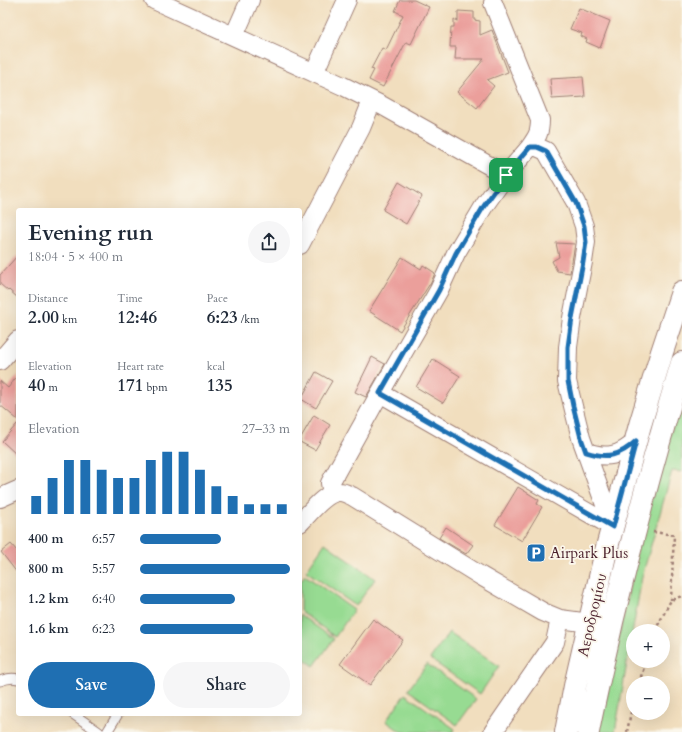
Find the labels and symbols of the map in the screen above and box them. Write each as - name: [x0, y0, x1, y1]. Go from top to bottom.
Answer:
- pin: [489, 158, 523, 192]
- parking icon: Airpark Plus: [525, 542, 547, 564]
- place label: Airpark Plus: [550, 543, 628, 563]
- street label: Αεροδρομίου: [573, 571, 611, 659]

